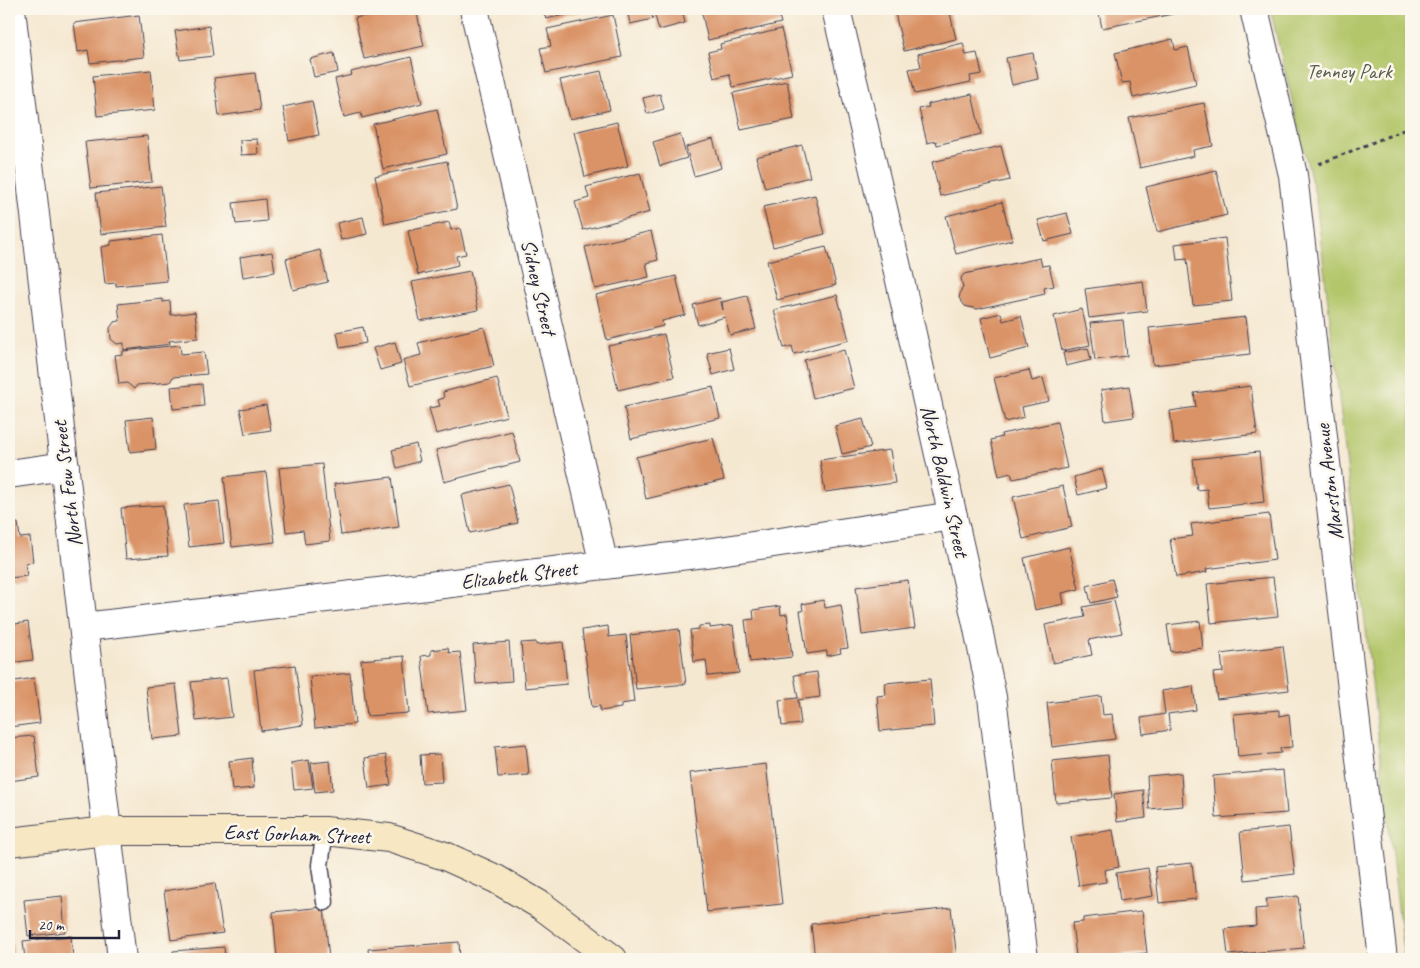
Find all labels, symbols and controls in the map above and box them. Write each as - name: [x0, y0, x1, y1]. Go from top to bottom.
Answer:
- park label: Tenney Park: [1306, 58, 1393, 84]
- street label: Sidney Street: [515, 237, 563, 340]
- street label: North Baldwin Street: [915, 403, 976, 561]
- street label: North Few Street: [46, 418, 88, 548]
- street label: Marston Avenue: [1309, 422, 1349, 541]
- street label: Elizabeth Street: [460, 555, 580, 595]
- street label: East Gorham Street: [223, 818, 373, 850]
- scale bar: [30, 908, 119, 940]
- text: 20 m: [38, 916, 65, 935]

